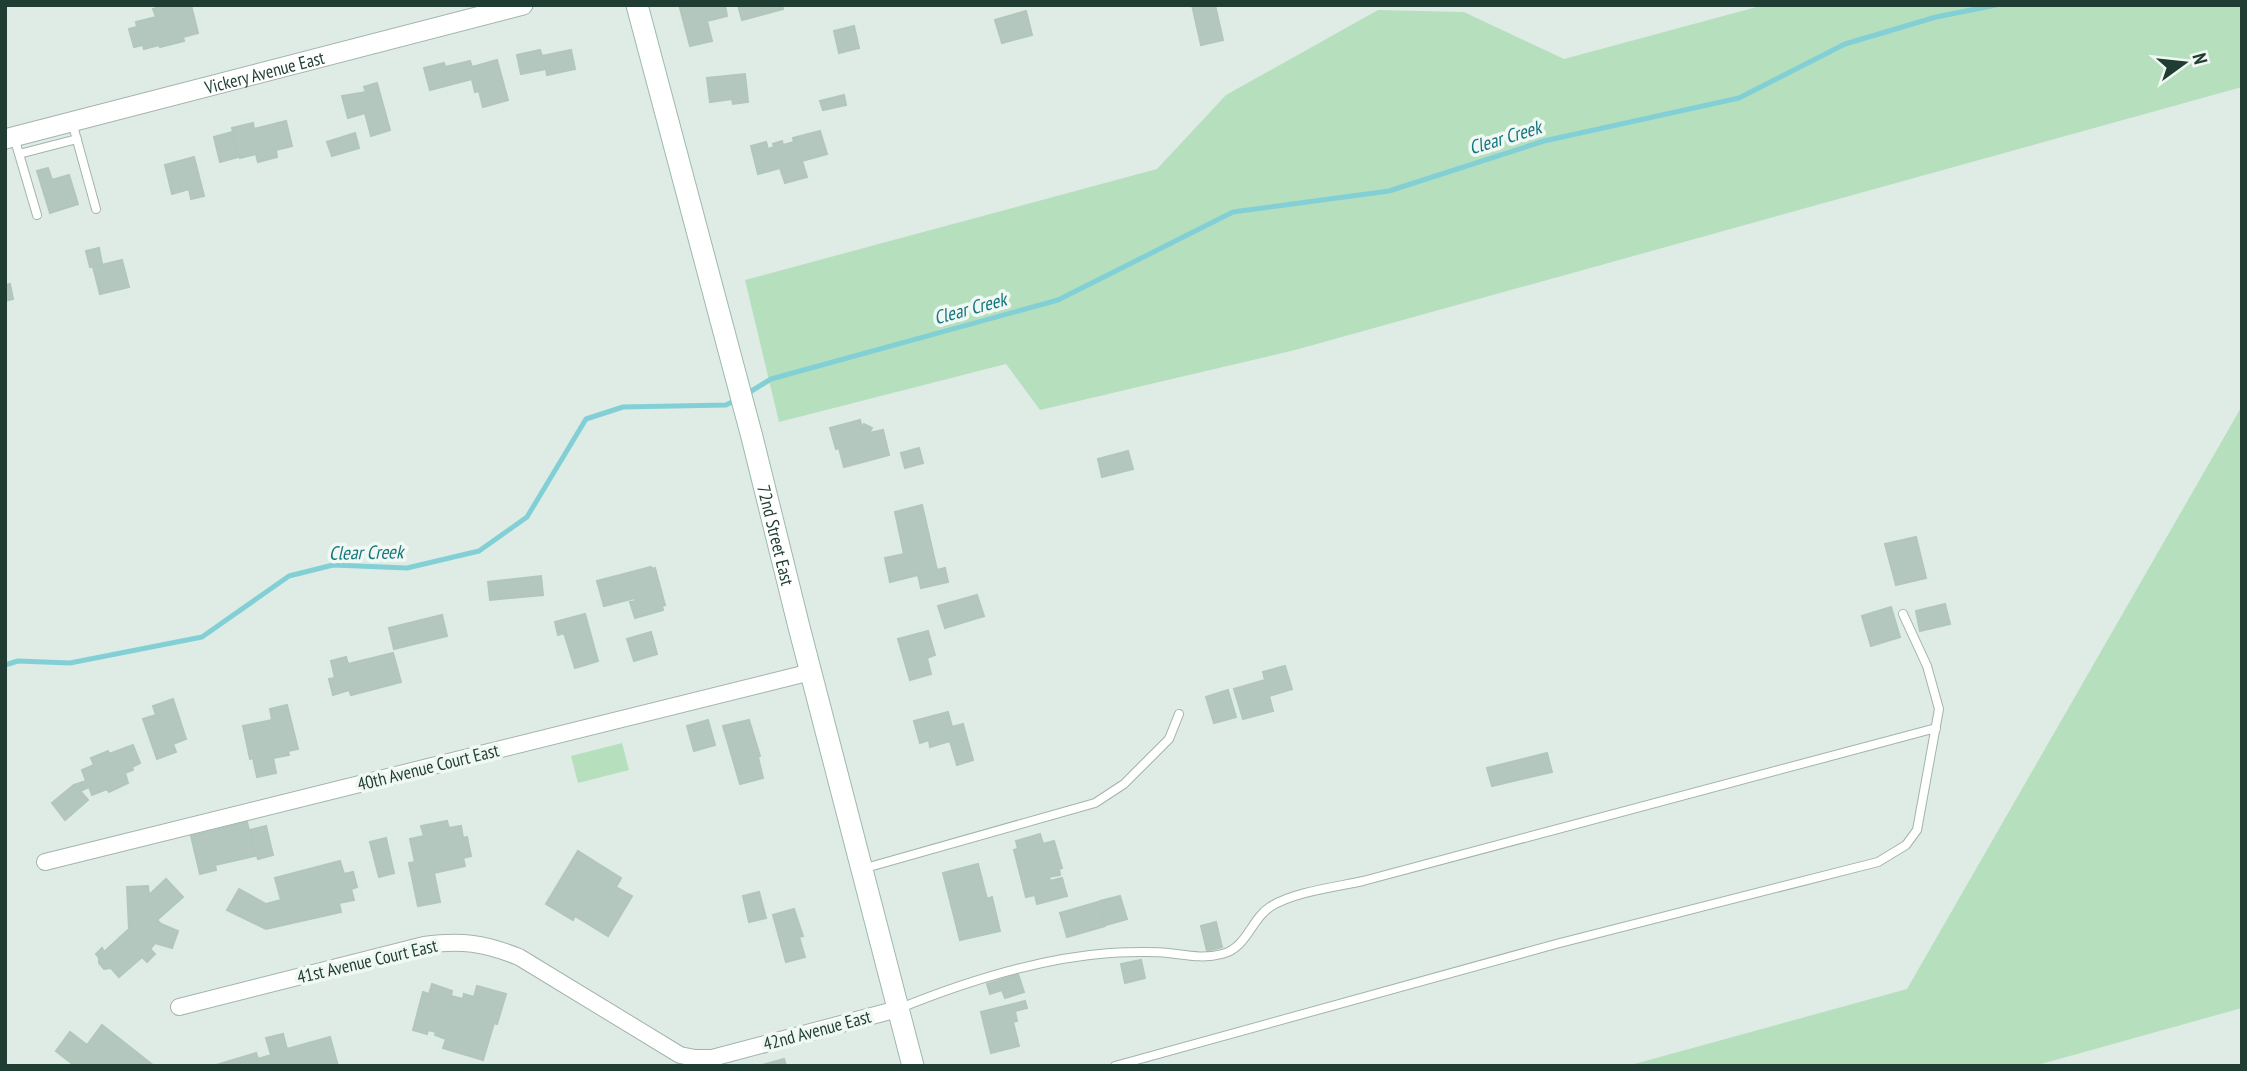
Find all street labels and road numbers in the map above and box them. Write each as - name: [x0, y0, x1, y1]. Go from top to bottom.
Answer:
- street label: Vickery Avenue East: [201, 45, 327, 99]
- street label: 72nd Street East: [753, 482, 800, 588]
- street label: 40th Avenue Court East: [355, 738, 501, 796]
- street label: 41st Avenue Court East: [295, 934, 439, 988]
- street label: 42nd Avenue East: [761, 1005, 873, 1055]

